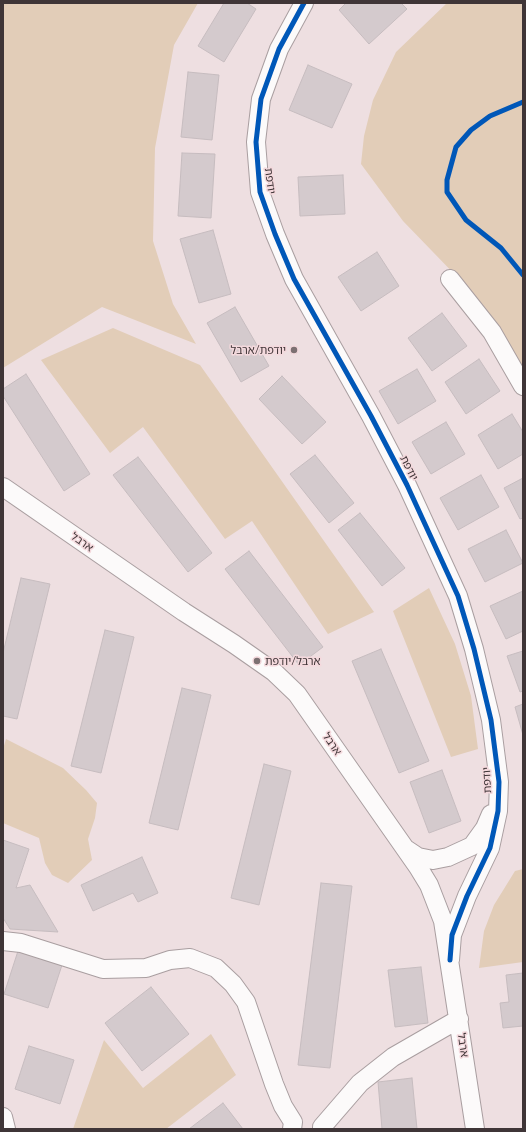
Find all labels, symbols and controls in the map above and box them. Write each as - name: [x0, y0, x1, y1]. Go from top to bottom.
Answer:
- street label: יודפת: [262, 167, 278, 195]
- place label: יודפת/ארבל: [230, 343, 286, 357]
- marker: יודפת/ארבל: [289, 345, 299, 355]
- street label: יודפת: [397, 453, 421, 483]
- street label: ארבל: [68, 530, 96, 554]
- place label: ארבל/יודפת: [265, 654, 321, 668]
- marker: ארבל/יודפת: [252, 656, 262, 666]
- street label: ארבל: [320, 730, 344, 758]
- street label: יודפת: [480, 767, 494, 793]
- street label: ארבל: [455, 1032, 471, 1058]

